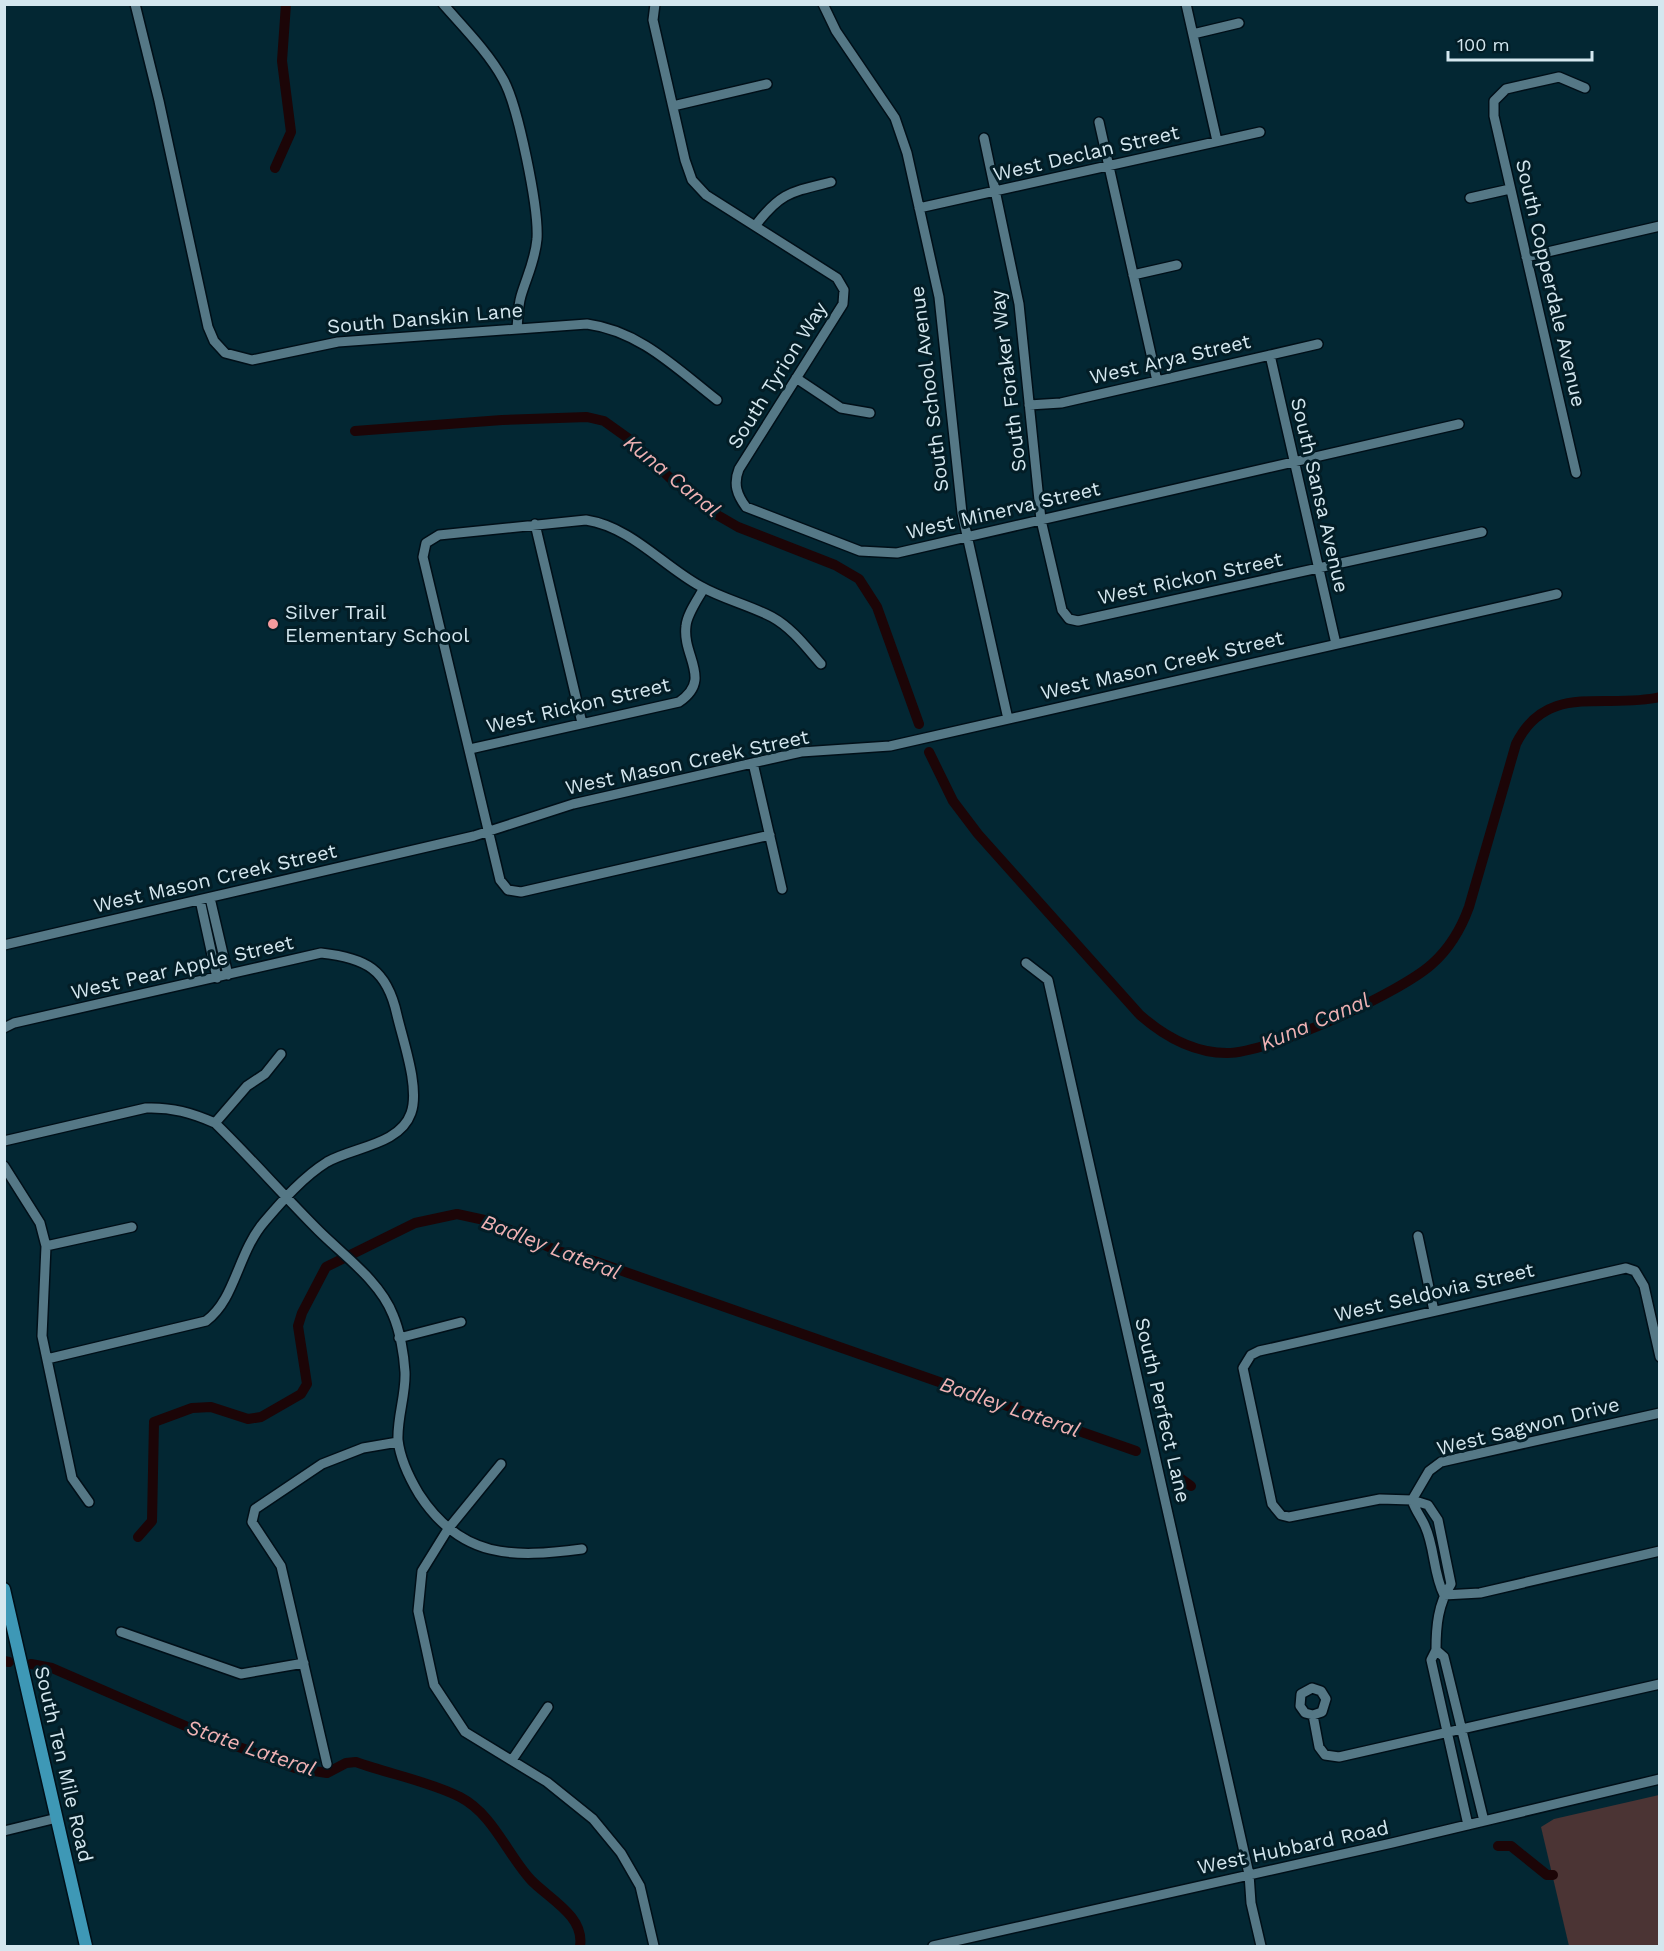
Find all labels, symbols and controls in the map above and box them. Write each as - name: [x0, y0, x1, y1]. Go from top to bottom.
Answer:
- scale bar: [1448, 24, 1592, 62]
- text: 100 m: [1457, 34, 1510, 55]
- street label: West Declan Street: [991, 120, 1182, 186]
- street label: South Copperdale Avenue: [1511, 157, 1591, 409]
- street label: South School Avenue: [904, 285, 954, 493]
- street label: South Foraker Way: [985, 288, 1031, 473]
- street label: South Danskin Lane: [326, 297, 524, 339]
- street label: South Tyrion Way: [722, 297, 832, 453]
- street label: West Arya Street: [1087, 329, 1253, 389]
- street label: South Sansa Avenue: [1286, 395, 1354, 595]
- water label: Kuna Canal: [619, 429, 726, 522]
- street label: West Minerva Street: [904, 476, 1103, 544]
- street label: West Rickon Street: [1096, 547, 1285, 609]
- place label: Silver Trail Elementary School: [285, 600, 469, 647]
- marker: Silver Trail Elementary School: [266, 617, 280, 631]
- street label: West Mason Creek Street: [1038, 625, 1286, 705]
- street label: West Rickon Street: [484, 672, 673, 738]
- street label: West Mason Creek Street: [563, 724, 812, 800]
- street label: West Mason Creek Street: [91, 838, 339, 918]
- street label: West Pear Apple Street: [69, 930, 296, 1004]
- water label: Kuna Canal: [1256, 987, 1373, 1056]
- water label: Badley Lateral: [478, 1209, 624, 1284]
- street label: West Seldovia Street: [1332, 1257, 1537, 1327]
- street label: South Perfect Lane: [1130, 1315, 1196, 1505]
- water label: Badley Lateral: [937, 1371, 1084, 1442]
- street label: West Sagwon Drive: [1434, 1392, 1622, 1460]
- street label: South Ten Mile Road: [30, 1664, 98, 1864]
- water label: State Lateral: [183, 1714, 319, 1781]
- street label: West Hubbard Road: [1195, 1815, 1391, 1879]

